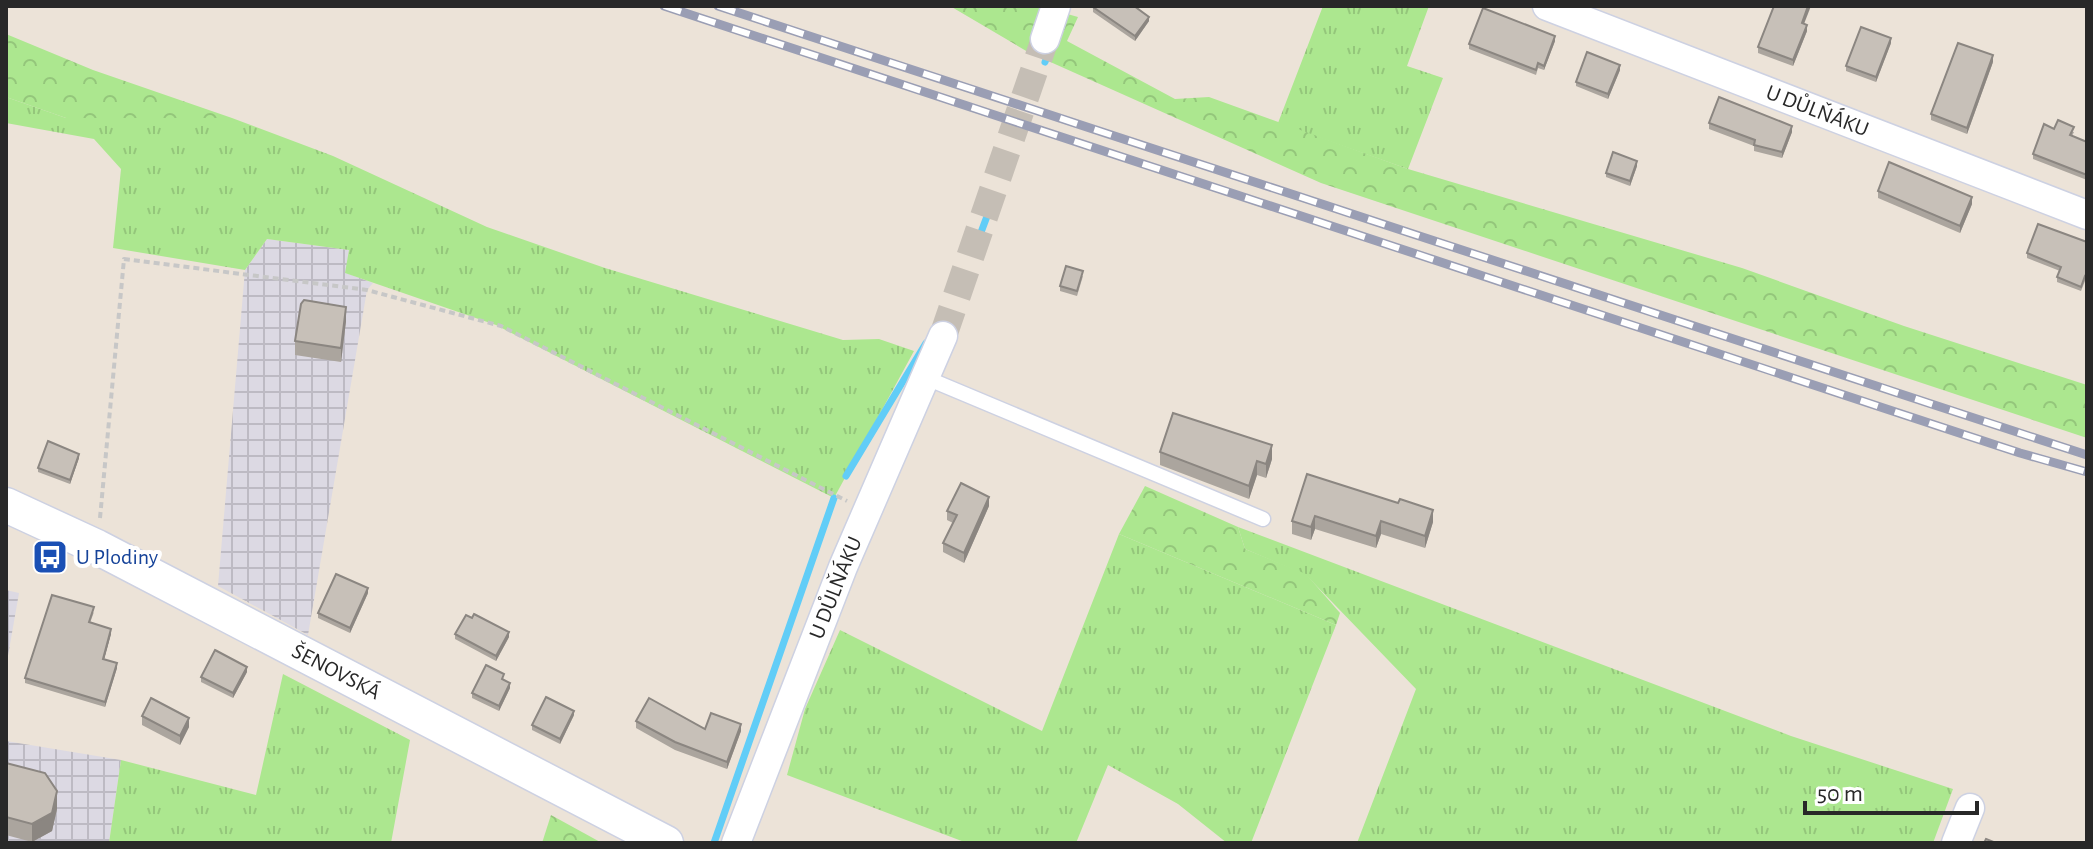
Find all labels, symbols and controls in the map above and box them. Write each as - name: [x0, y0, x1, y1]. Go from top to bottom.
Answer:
- street label: U DŮLŇÁKU: [1763, 81, 1872, 140]
- street label: U DŮLŇÁKU: [805, 533, 866, 642]
- bus stop icon: U Plodiny: [31, 538, 69, 576]
- place label: U Plodiny: [76, 546, 159, 568]
- street label: ŠENOVSKÁ: [288, 639, 385, 704]
- scale bar: [1805, 765, 1977, 815]
- text: 50 m: [1817, 782, 1863, 806]

